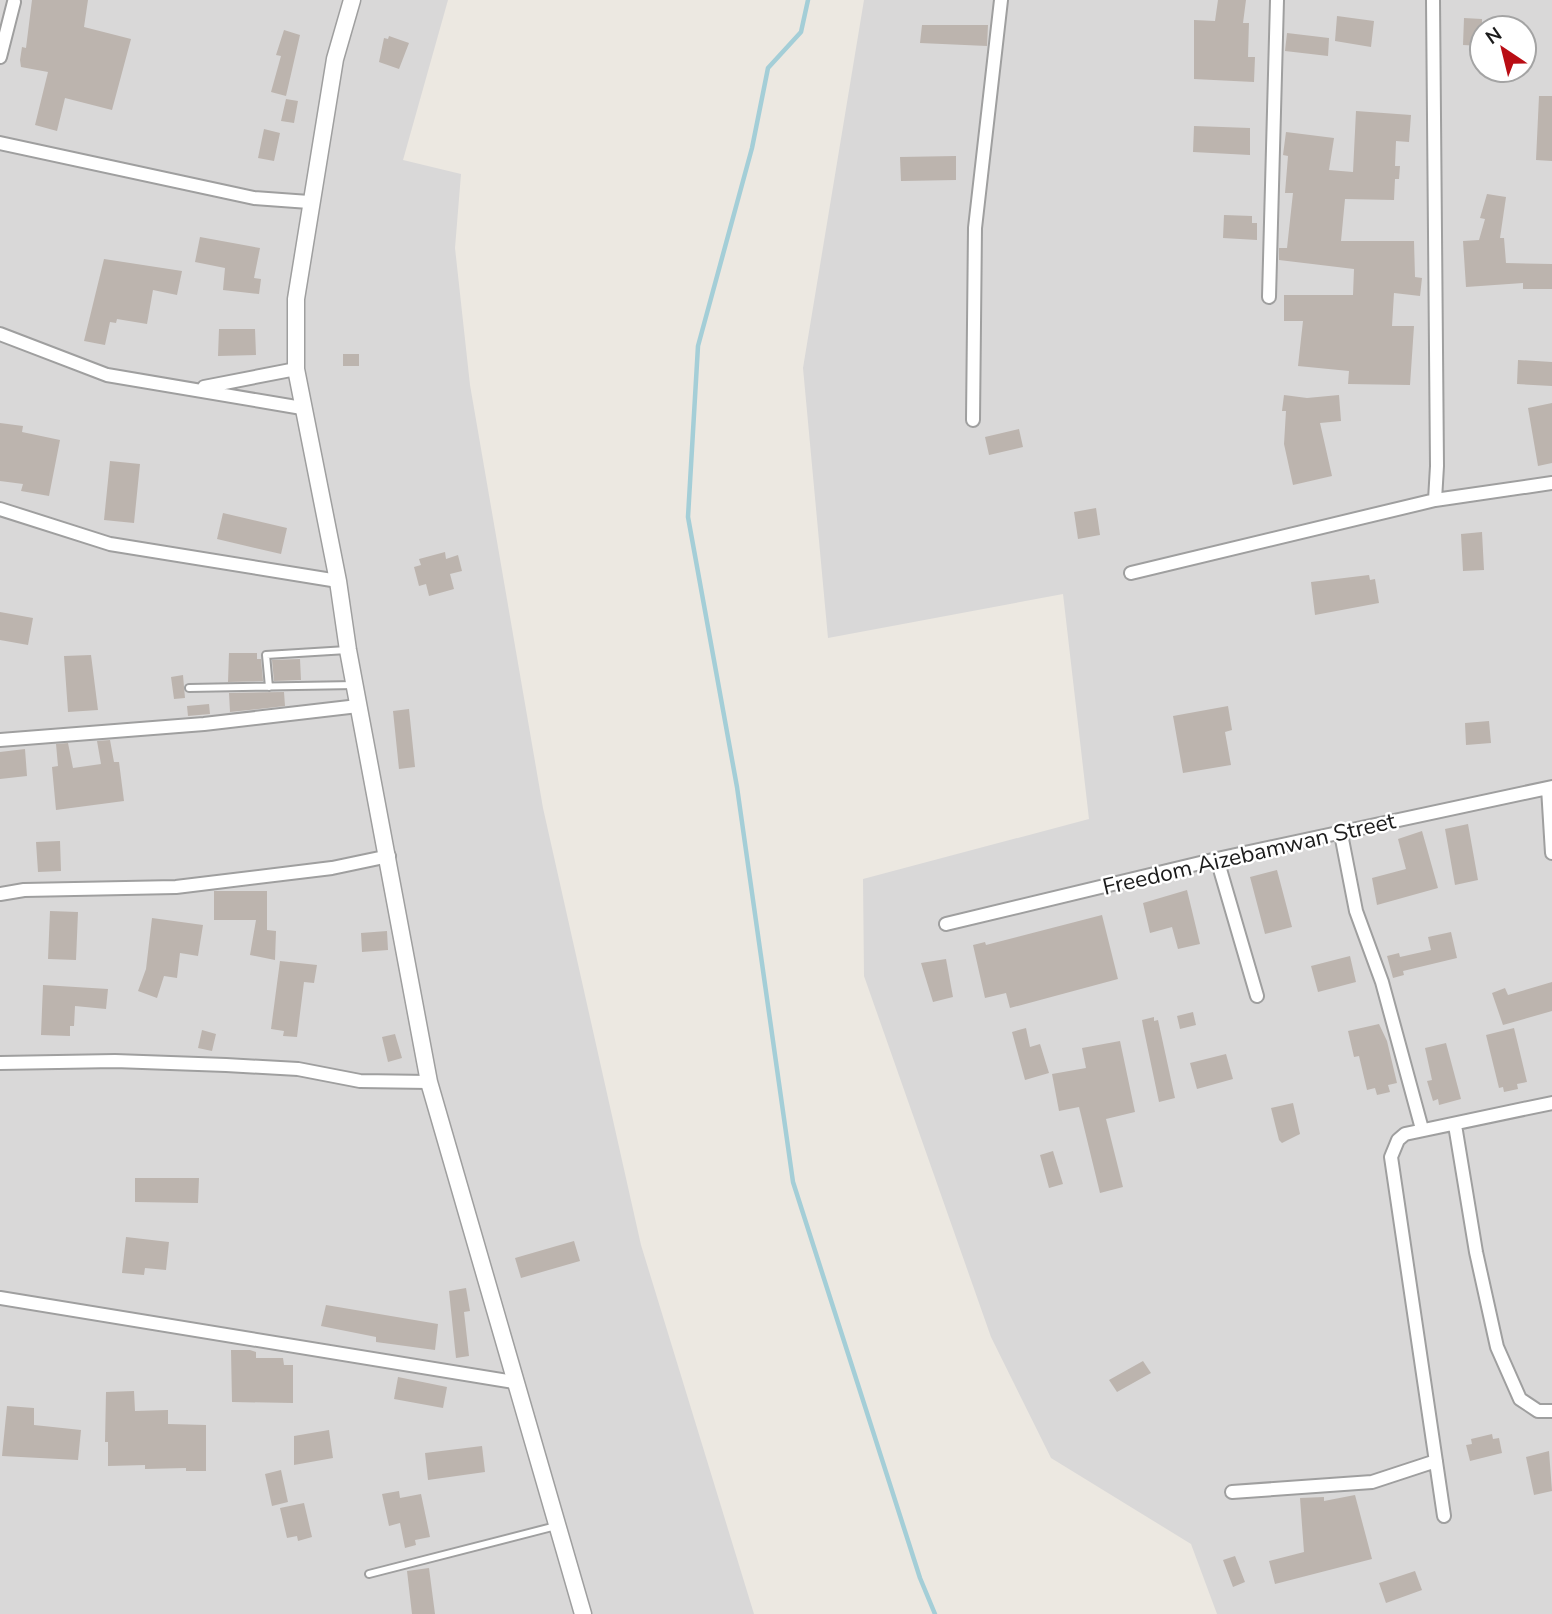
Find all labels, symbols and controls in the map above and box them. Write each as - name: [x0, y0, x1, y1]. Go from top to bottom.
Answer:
- north arrow: [1468, 14, 1538, 84]
- text: N: [1481, 21, 1507, 51]
- street label: Freedom Aizebamwan Street: [1100, 805, 1399, 903]

